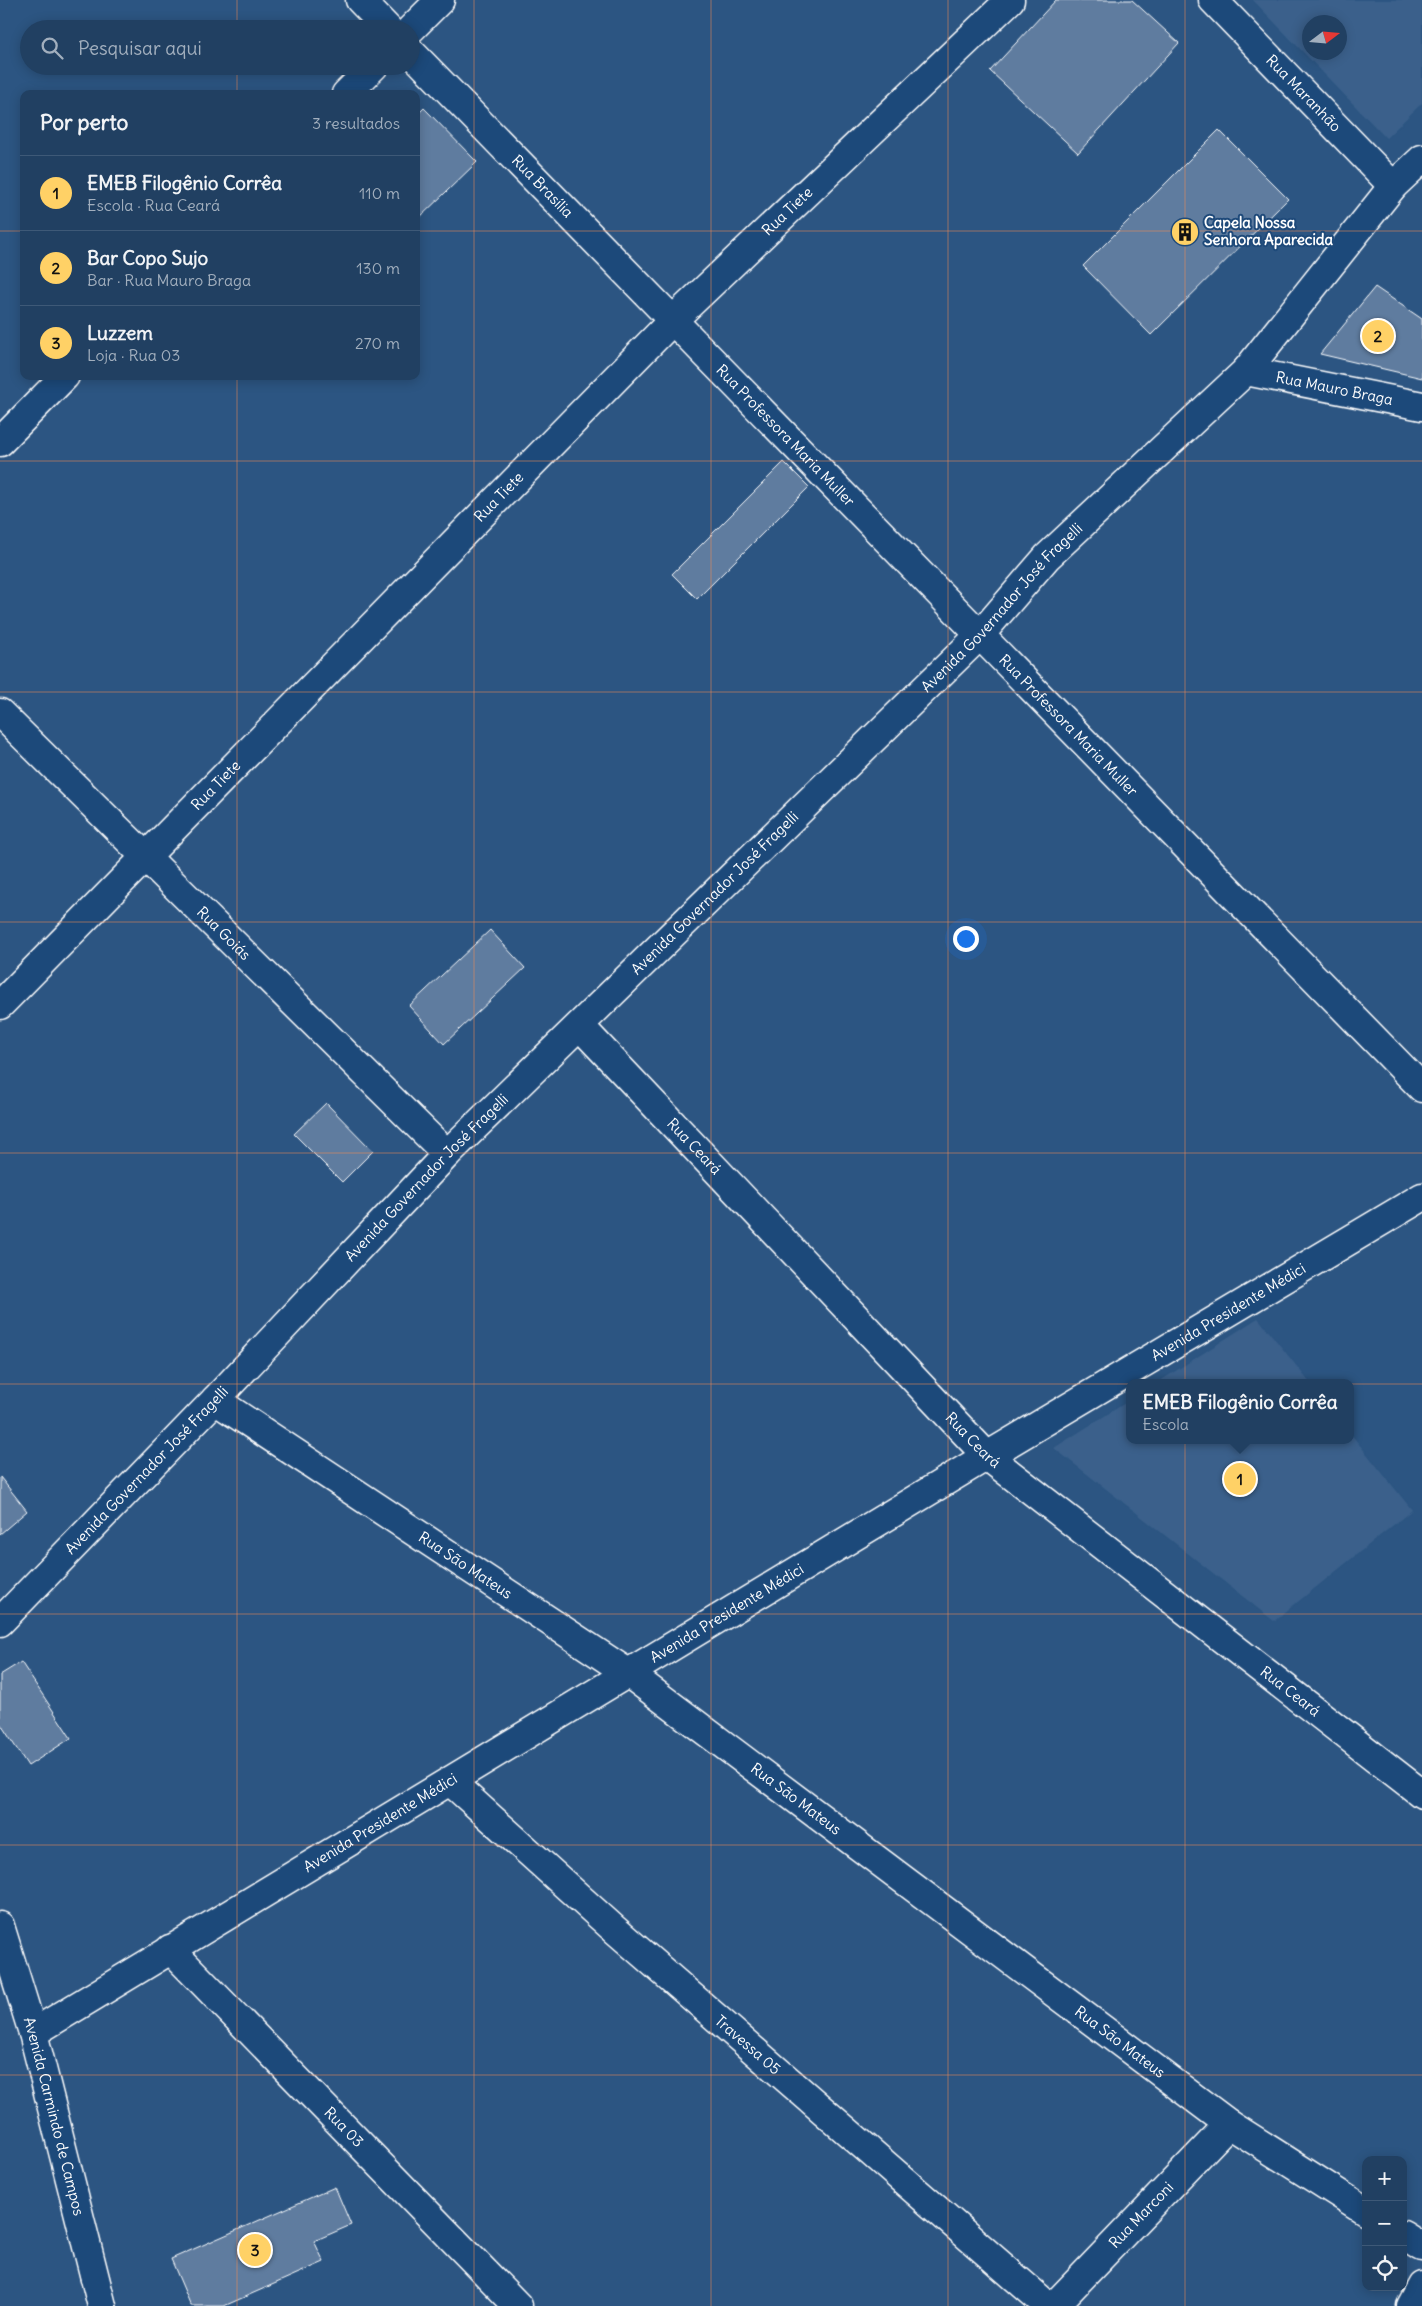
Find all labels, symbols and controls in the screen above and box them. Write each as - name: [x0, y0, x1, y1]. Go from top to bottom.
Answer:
- north arrow: [1302, 15, 1347, 60]
- search box: [20, 20, 420, 75]
- icon: search: [38, 34, 66, 62]
- text: Pesquisar aqui: [78, 36, 202, 60]
- street label: Rua Maranhão: [1262, 51, 1345, 136]
- text: Por perto: [40, 109, 128, 136]
- text: 3 resultados: [312, 113, 400, 133]
- street label: Rua Brasília: [508, 151, 578, 222]
- text: EMEB Filogênio Corrêa: [87, 171, 282, 195]
- text: 1: [53, 183, 59, 203]
- text: 110 m: [359, 183, 400, 203]
- street label: Rua Tiete: [758, 183, 816, 239]
- text: Escola · Rua Ceará: [87, 195, 220, 215]
- place label: Capela Nossa Senhora Aparecida: [1204, 213, 1334, 250]
- building icon: Capela Nossa Senhora Aparecida: [1170, 217, 1200, 247]
- text: Bar Copo Sujo: [87, 246, 208, 270]
- text: 2: [52, 258, 60, 278]
- text: 130 m: [356, 258, 400, 278]
- text: Bar · Rua Mauro Braga: [87, 270, 251, 290]
- pin: 2: [1362, 317, 1394, 355]
- text: Luzzem: [87, 321, 153, 345]
- text: 3: [51, 333, 61, 353]
- text: 270 m: [355, 333, 400, 353]
- text: Loja · Rua 03: [87, 345, 180, 365]
- street label: Rua Professora Maria Muller: [712, 360, 859, 510]
- street label: Rua Mauro Braga: [1274, 367, 1395, 409]
- street label: Rua Tiete: [470, 468, 527, 526]
- street label: Avenida Governador José Fragelli: [917, 519, 1086, 696]
- street label: Rua Professora Maria Muller: [995, 650, 1142, 800]
- street label: Rua Tiete: [187, 756, 244, 814]
- street label: Avenida Governador José Fragelli: [627, 807, 802, 979]
- street label: Rua Goiás: [193, 902, 255, 964]
- your location: [953, 926, 979, 952]
- street label: Avenida Governador José Fragelli: [341, 1090, 512, 1265]
- street label: Rua Ceará: [663, 1114, 726, 1179]
- street label: Avenida Presidente Médici: [1148, 1259, 1309, 1365]
- popup: [1126, 1379, 1354, 1444]
- street label: Avenida Governador José Fragelli: [61, 1382, 232, 1558]
- text: EMEB Filogênio Corrêa: [1143, 1390, 1338, 1414]
- street label: Rua Ceará: [942, 1408, 1005, 1472]
- text: Escola: [1143, 1414, 1189, 1434]
- pin: 1: [1224, 1460, 1256, 1498]
- street label: Rua São Mateus: [415, 1527, 516, 1603]
- street label: Avenida Presidente Médici: [646, 1559, 807, 1667]
- street label: Rua Ceará: [1257, 1662, 1325, 1721]
- street label: Rua São Mateus: [747, 1758, 845, 1839]
- street label: Avenida Presidente Médici: [300, 1769, 460, 1876]
- street label: Rua São Mateus: [1071, 2002, 1169, 2082]
- street label: Travessa 05: [711, 2011, 785, 2078]
- street label: Avenida Carmindo de Campos: [20, 2015, 89, 2218]
- street label: Rua 03: [320, 2103, 368, 2151]
- map controls: [1362, 2156, 1407, 2291]
- button: +: [1362, 2156, 1407, 2201]
- street label: Rua Marconi: [1105, 2178, 1177, 2252]
- button: −: [1362, 2201, 1407, 2246]
- pin: 3: [239, 2231, 271, 2269]
- button: locate: [1362, 2246, 1407, 2291]

